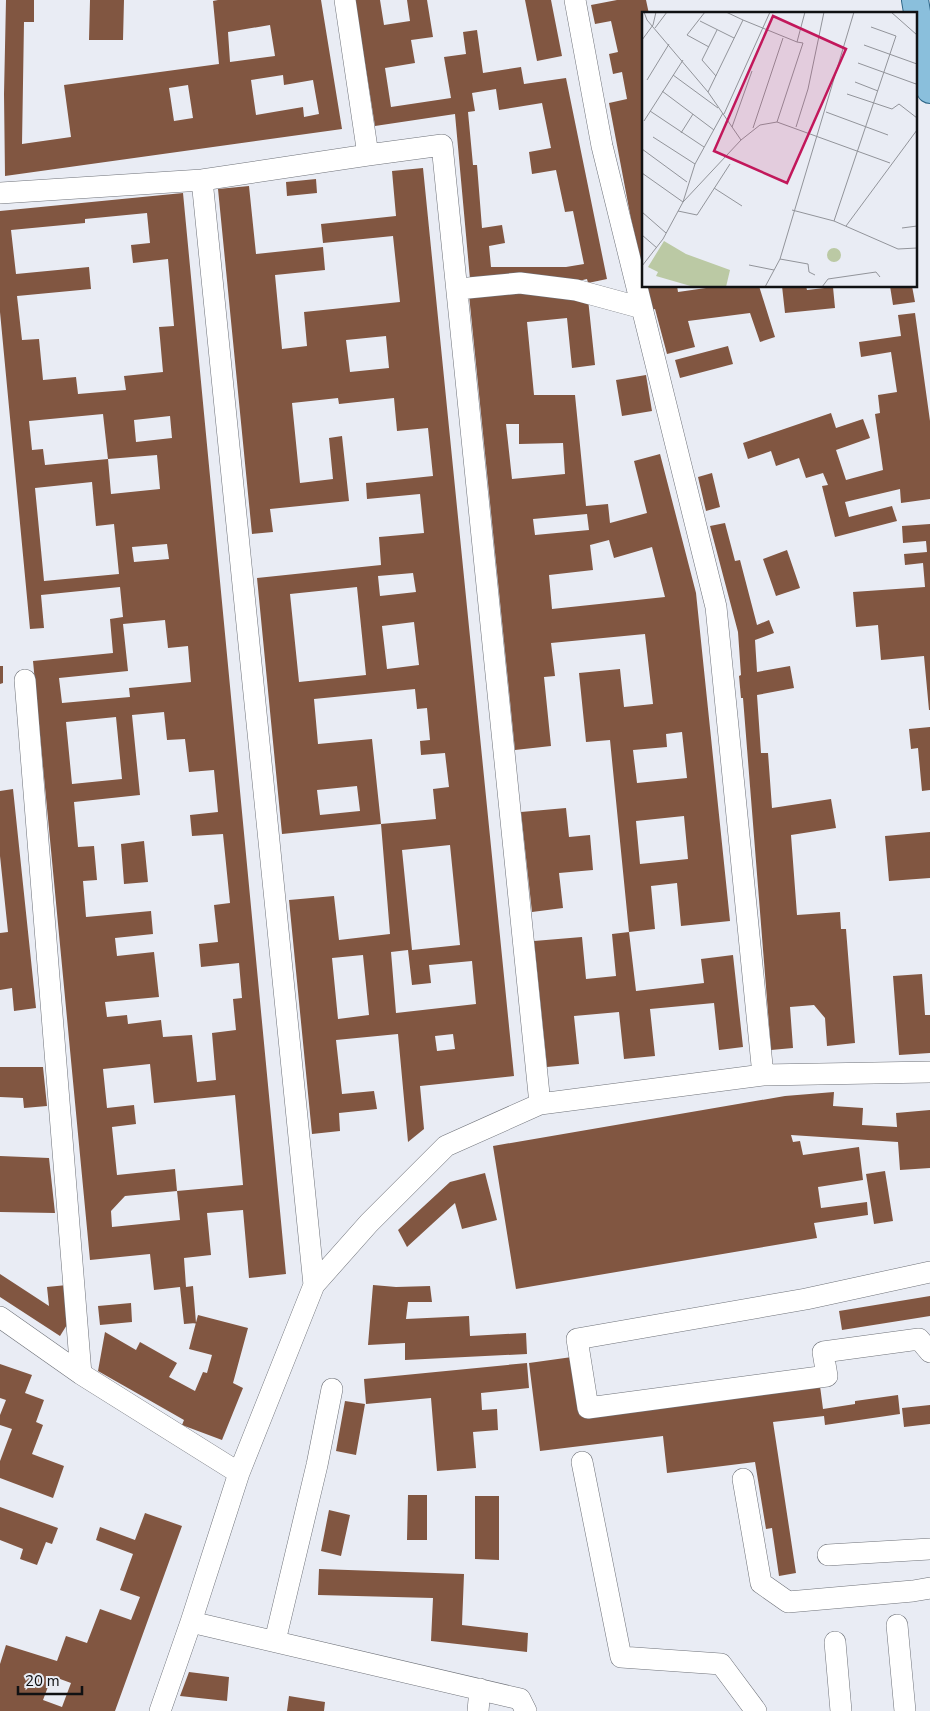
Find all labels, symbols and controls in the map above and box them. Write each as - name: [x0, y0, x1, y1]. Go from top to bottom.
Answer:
- inset map: [642, 12, 918, 288]
- scale bar: [18, 1664, 81, 1696]
- text: 20 m: [25, 1671, 60, 1691]

